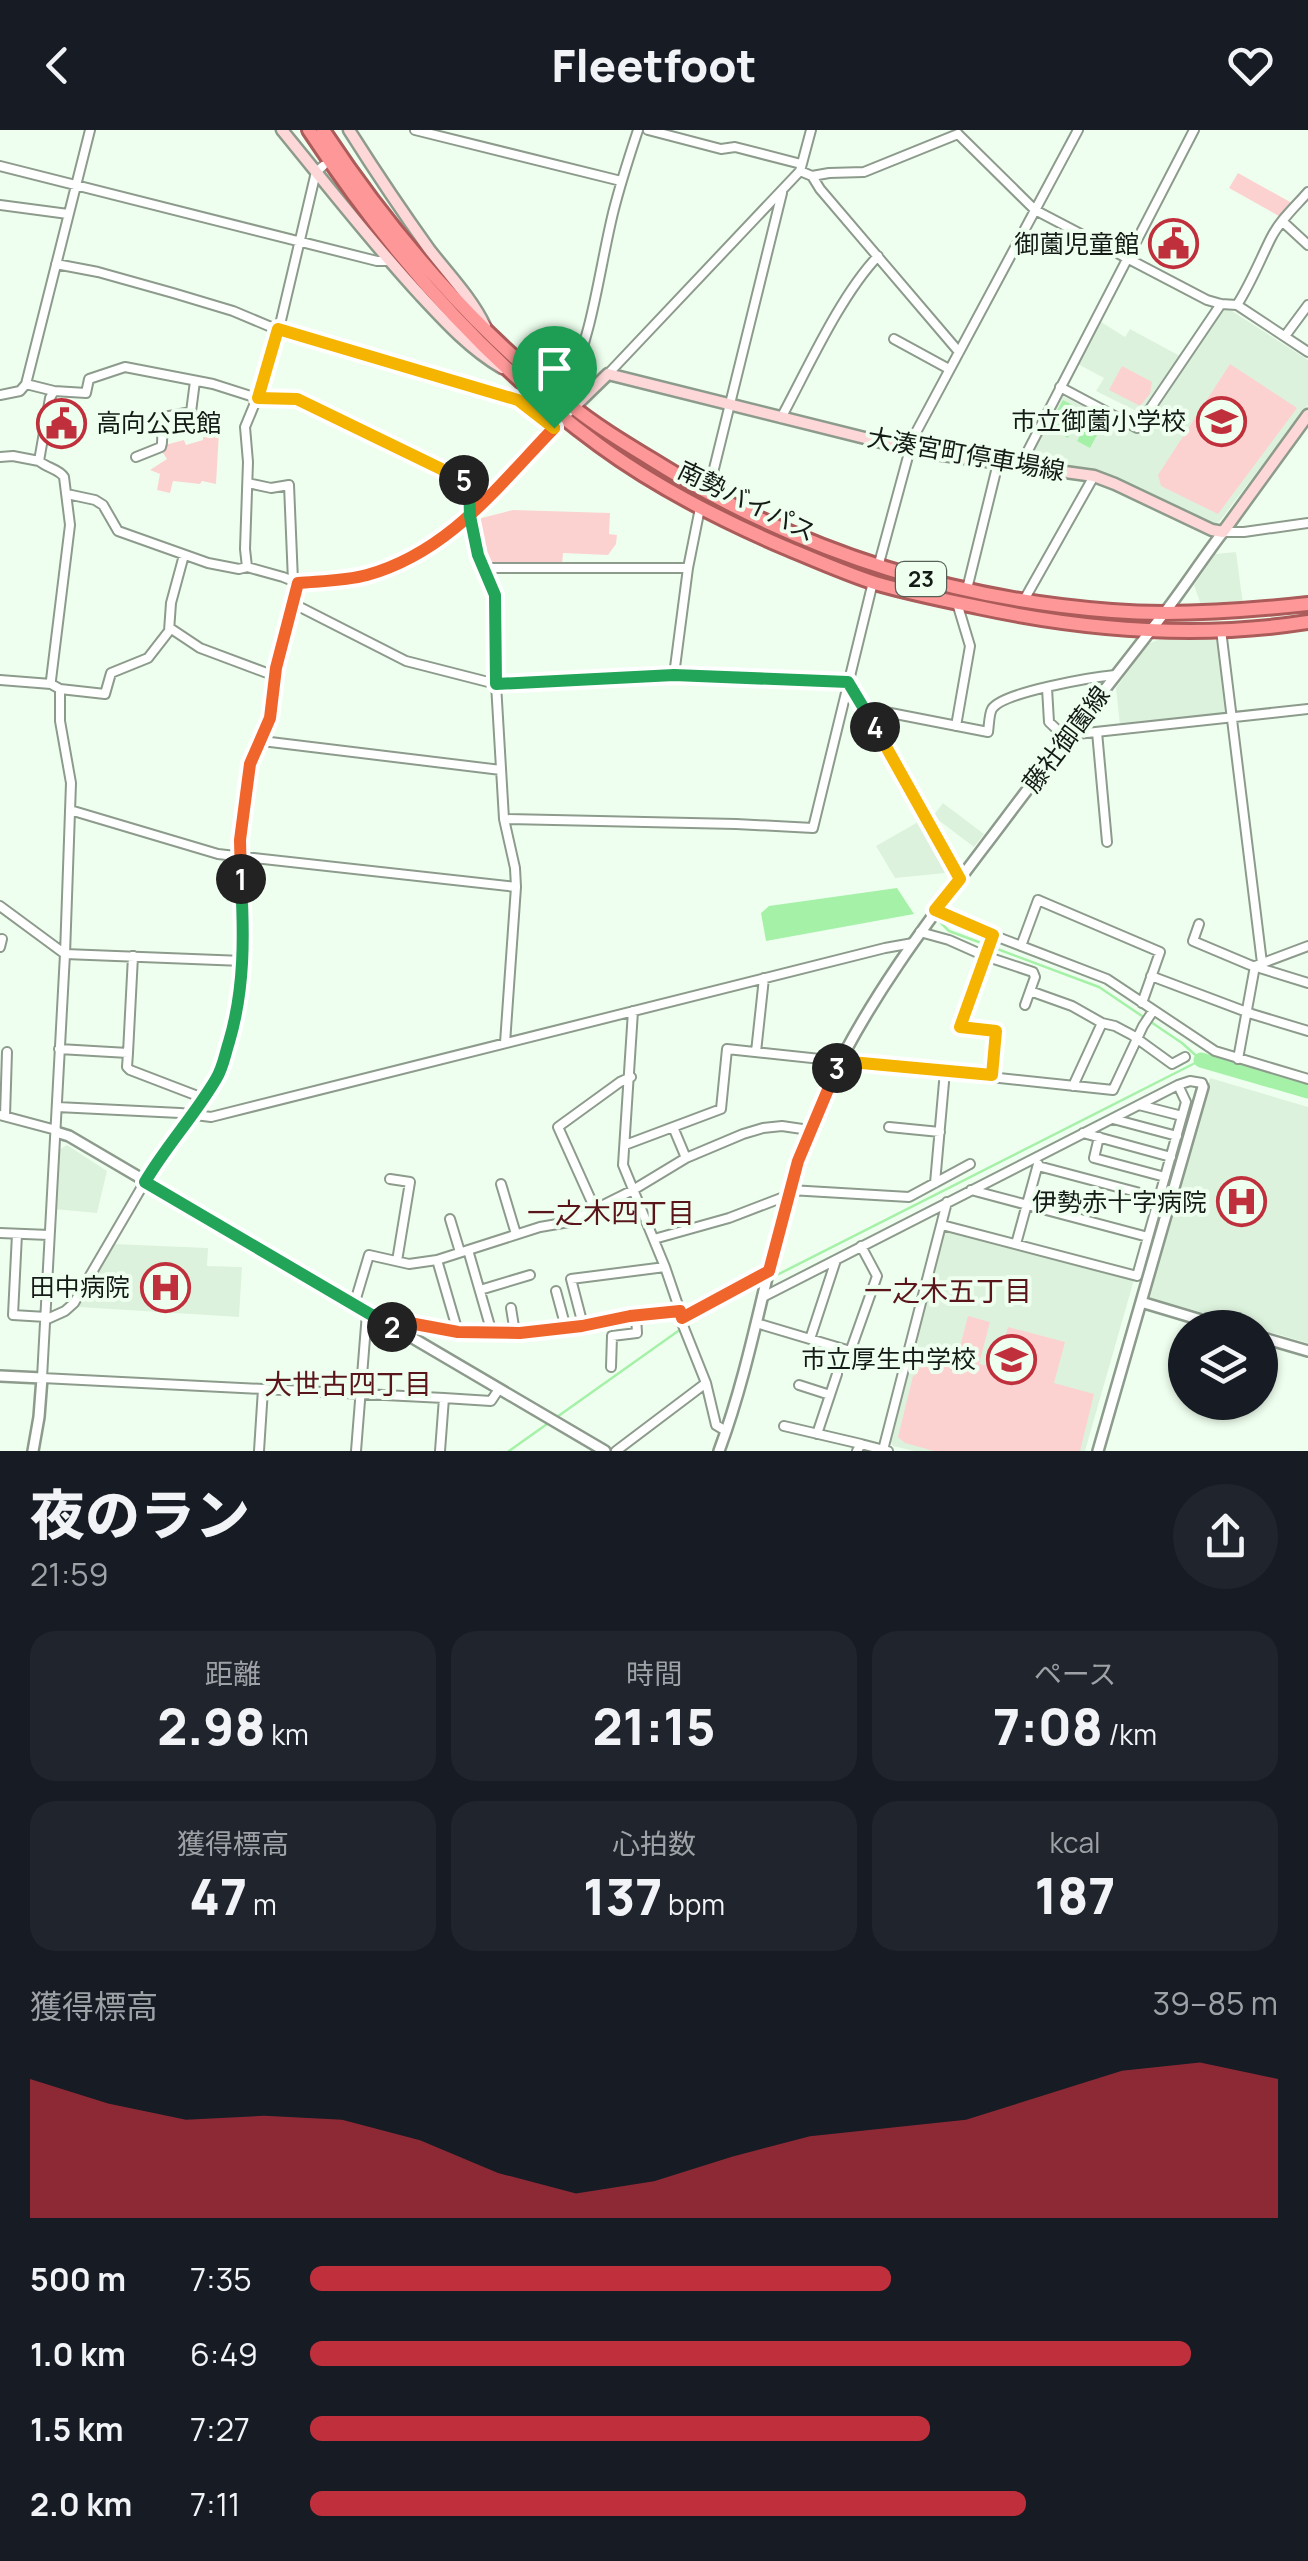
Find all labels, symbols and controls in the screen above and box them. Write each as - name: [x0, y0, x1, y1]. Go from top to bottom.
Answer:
- text: Fleetfoot: [552, 34, 756, 96]
- icon: back: [30, 38, 85, 93]
- icon: heart: [1223, 38, 1278, 93]
- public building icon: 御薗児童館: [1148, 218, 1200, 270]
- place label: 御薗児童館: [1014, 226, 1139, 261]
- pin: [512, 326, 597, 429]
- icon: arrive: [527, 341, 582, 396]
- school or university icon: 市立御薗小学校: [1195, 395, 1247, 447]
- public building icon: 高向公民館: [35, 397, 87, 449]
- place label: 市立御薗小学校: [1011, 403, 1186, 438]
- place label: 高向公民館: [96, 405, 221, 440]
- street label: 大湊宮町停車場線: [865, 419, 1068, 488]
- street label: 南勢バイパス: [672, 452, 822, 549]
- pin: 5: [439, 455, 489, 505]
- text: 5: [456, 461, 472, 499]
- road number: 23: [896, 562, 946, 596]
- street label: 藤社御薗線: [1014, 678, 1117, 799]
- pin: 4: [850, 702, 900, 752]
- text: 4: [866, 708, 884, 746]
- pin: 1: [216, 854, 266, 904]
- text: 1: [235, 860, 247, 898]
- pin: 3: [812, 1043, 862, 1093]
- text: 3: [829, 1049, 845, 1087]
- hospital icon: 伊勢赤十字病院: [1216, 1176, 1268, 1228]
- place label: 伊勢赤十字病院: [1032, 1184, 1207, 1219]
- district label: 一之木四丁目: [527, 1193, 695, 1231]
- hospital icon: 田中病院: [139, 1261, 191, 1313]
- place label: 田中病院: [30, 1269, 130, 1304]
- district label: 一之木五丁目: [864, 1271, 1032, 1309]
- pin: 2: [367, 1302, 417, 1352]
- text: 2: [384, 1308, 400, 1346]
- map controls: [1168, 1310, 1278, 1420]
- button: layers: [1168, 1310, 1278, 1420]
- school or university icon: 市立厚生中学校: [985, 1333, 1037, 1385]
- place label: 市立厚生中学校: [801, 1341, 976, 1376]
- district label: 大世古四丁目: [264, 1364, 432, 1402]
- text: 夜のラン: [30, 1476, 250, 1552]
- button: share: [1173, 1484, 1278, 1589]
- text: 21:59: [30, 1552, 109, 1596]
- text: 距離: [205, 1654, 261, 1692]
- text: 時間: [626, 1654, 682, 1692]
- text: ペース: [1034, 1654, 1116, 1692]
- text: 2.98: [157, 1692, 266, 1760]
- text: 21:15: [593, 1692, 715, 1760]
- text: 7:08: [993, 1692, 1103, 1760]
- text: km: [266, 1715, 309, 1753]
- text: /km: [1103, 1715, 1157, 1753]
- text: kcal: [1049, 1823, 1101, 1861]
- text: 獲得標高: [177, 1824, 289, 1862]
- text: 心拍数: [612, 1824, 696, 1862]
- text: 187: [1034, 1861, 1116, 1929]
- text: 47: [189, 1862, 247, 1930]
- text: 137: [583, 1862, 662, 1930]
- text: m: [247, 1885, 277, 1923]
- text: bpm: [662, 1885, 725, 1923]
- text: 39–85 m: [1153, 1981, 1278, 2025]
- text: 獲得標高: [30, 1984, 158, 2028]
- text: 500 m: [30, 2257, 126, 2301]
- text: 7:35: [190, 2257, 252, 2301]
- text: 1.0 km: [30, 2332, 126, 2376]
- text: 6:49: [190, 2332, 258, 2376]
- text: 1.5 km: [30, 2407, 124, 2451]
- text: 7:27: [190, 2407, 250, 2451]
- text: 2.0 km: [30, 2482, 132, 2526]
- text: 7:11: [190, 2482, 241, 2526]

